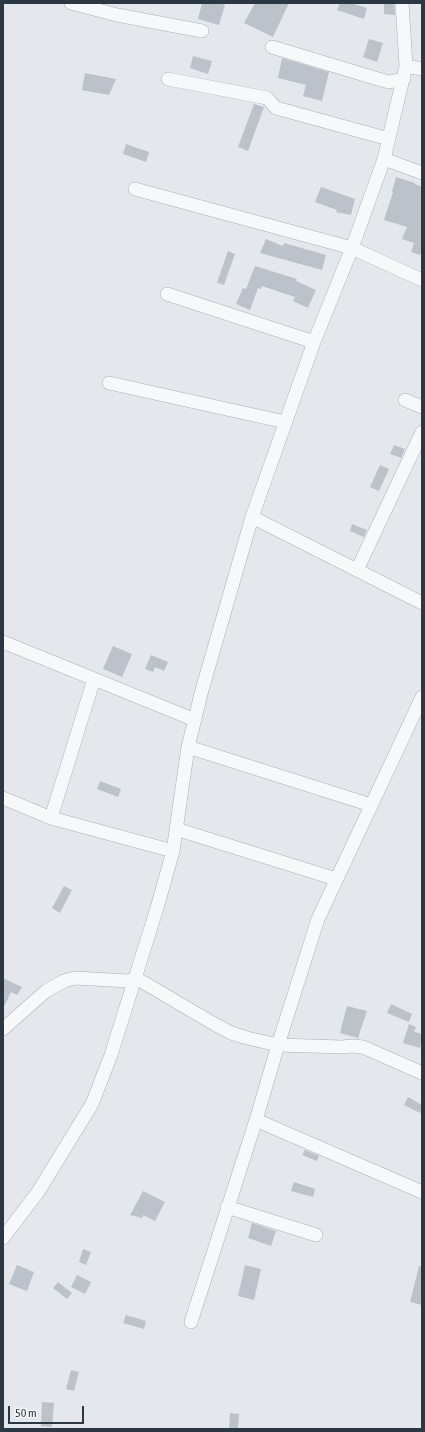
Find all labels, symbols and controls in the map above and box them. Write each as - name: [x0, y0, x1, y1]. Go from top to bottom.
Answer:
- scale bar: [10, 1398, 86, 1424]
- text: 50 m: [15, 1406, 37, 1420]

